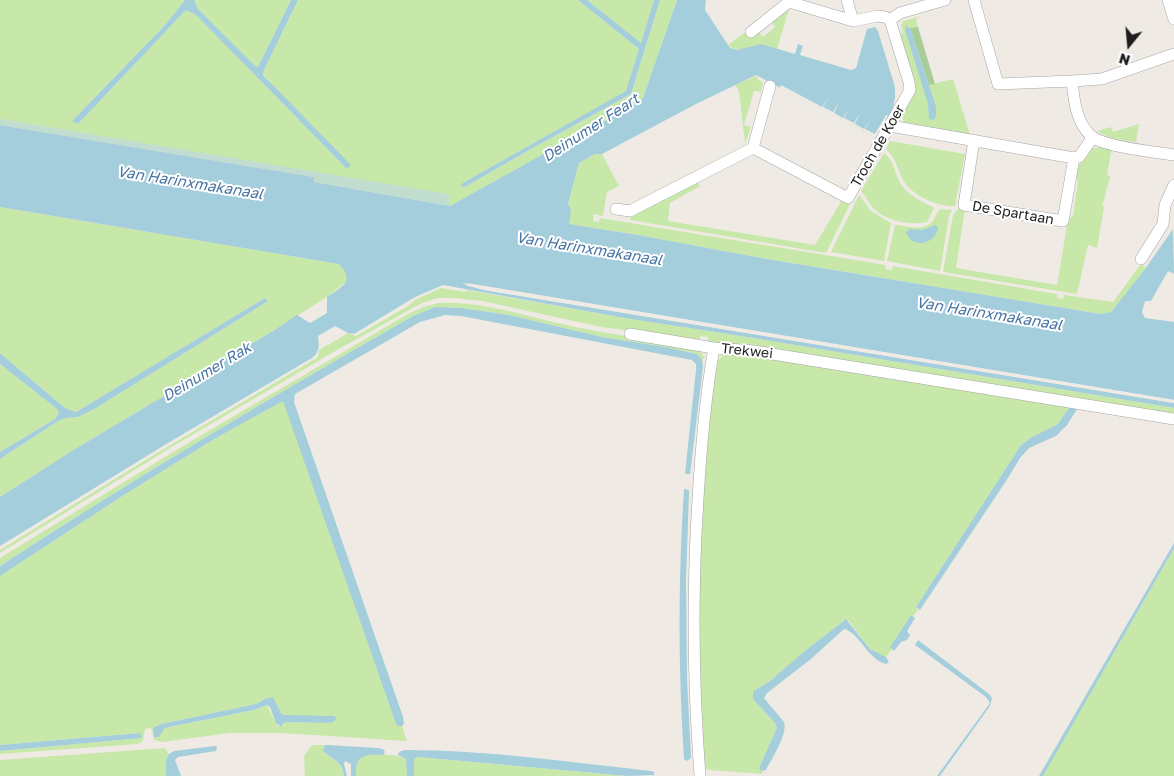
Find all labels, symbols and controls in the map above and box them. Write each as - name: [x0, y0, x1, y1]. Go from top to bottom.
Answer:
- north arrow: [1104, 20, 1154, 70]
- text: N: [1117, 50, 1132, 70]
- water label: Deinumer Feart: [539, 90, 643, 166]
- street label: Troch de Koer: [848, 102, 908, 190]
- water label: Van Harinxmakanaal: [116, 163, 264, 203]
- street label: De Spartaan: [971, 198, 1055, 228]
- water label: Van Harinxmakanaal: [515, 229, 663, 269]
- water label: Van Harinxmakanaal: [915, 294, 1063, 334]
- water label: Deinumer Rak: [159, 339, 255, 405]
- street label: Trekwei: [720, 340, 774, 362]

